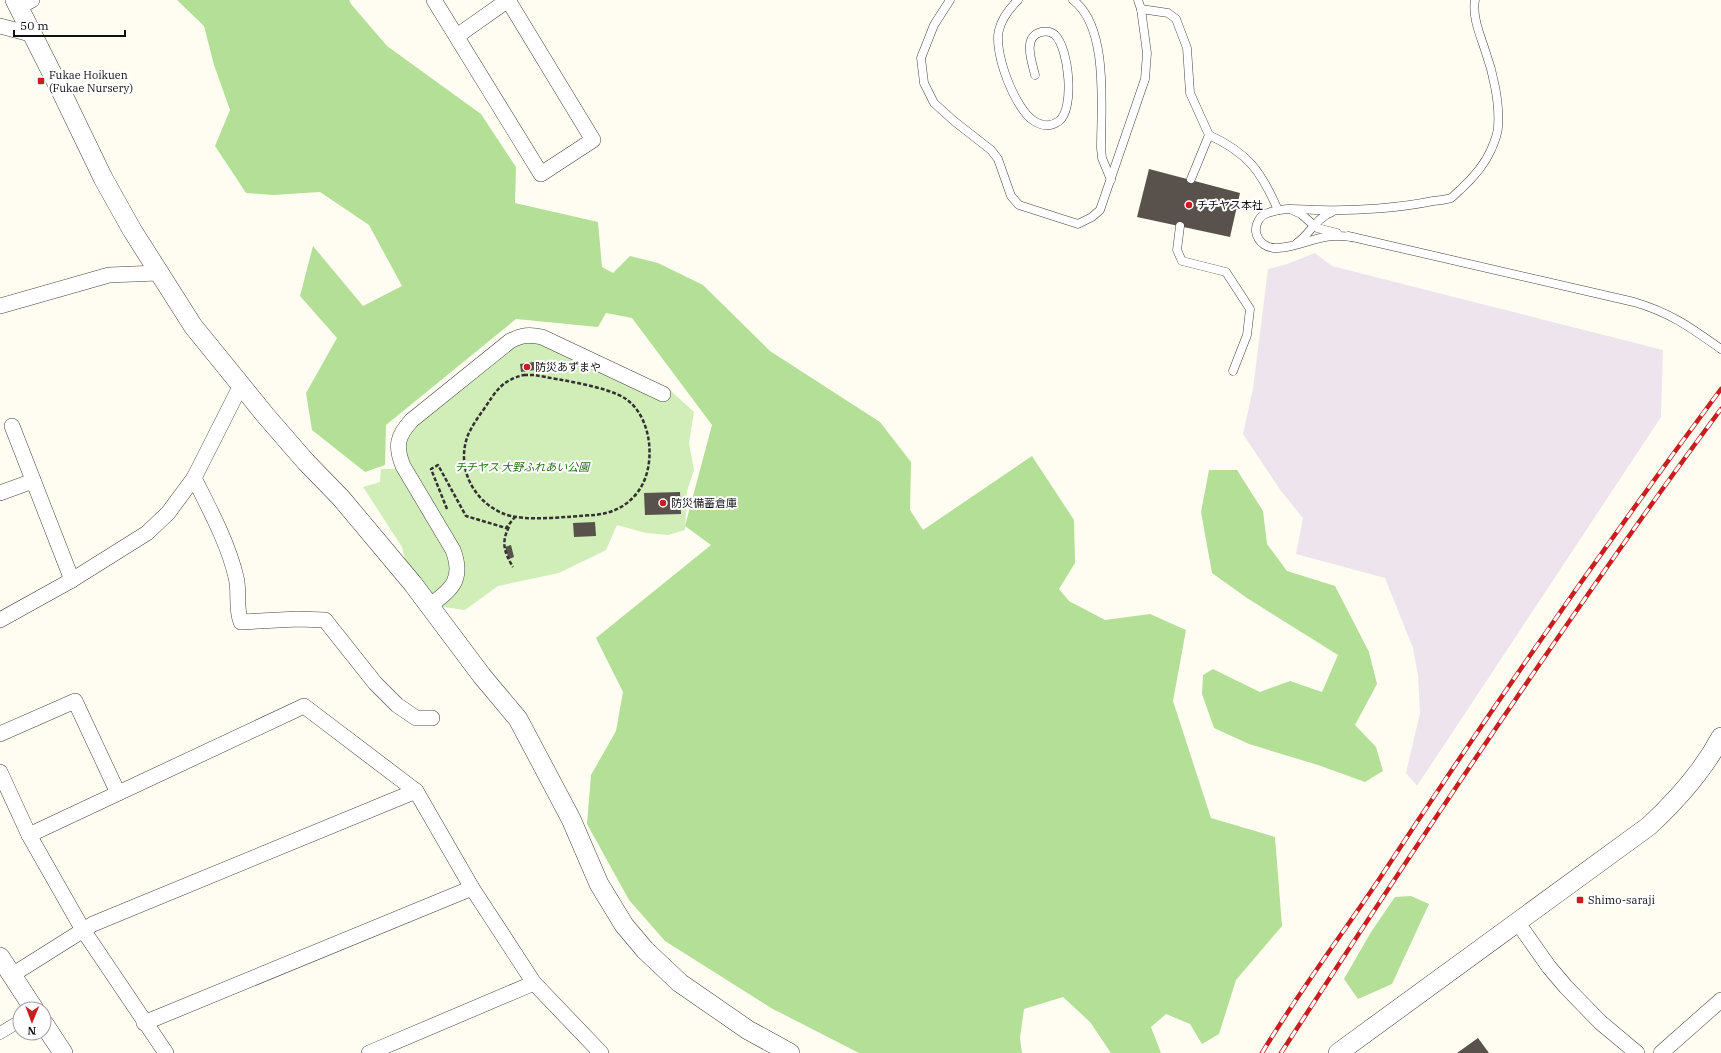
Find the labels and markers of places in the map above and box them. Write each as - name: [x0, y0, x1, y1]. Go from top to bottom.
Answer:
- place label: Fukae Hoikuen (Fukae Nursery): [49, 68, 133, 95]
- marker: Fukae Hoikuen (Fukae Nursery): [36, 76, 46, 86]
- place label: チチヤス本社: [1197, 198, 1263, 212]
- marker: チチヤス本社: [1184, 200, 1194, 210]
- place label: 防災あずまや: [535, 360, 601, 374]
- marker: 防災あずまや: [522, 362, 532, 372]
- place label: 防災備蓄倉庫: [671, 496, 737, 510]
- marker: 防災備蓄倉庫: [658, 498, 668, 508]
- place label: Shimo-saraji: [1588, 893, 1656, 907]
- marker: Shimo-saraji: [1575, 895, 1585, 905]

